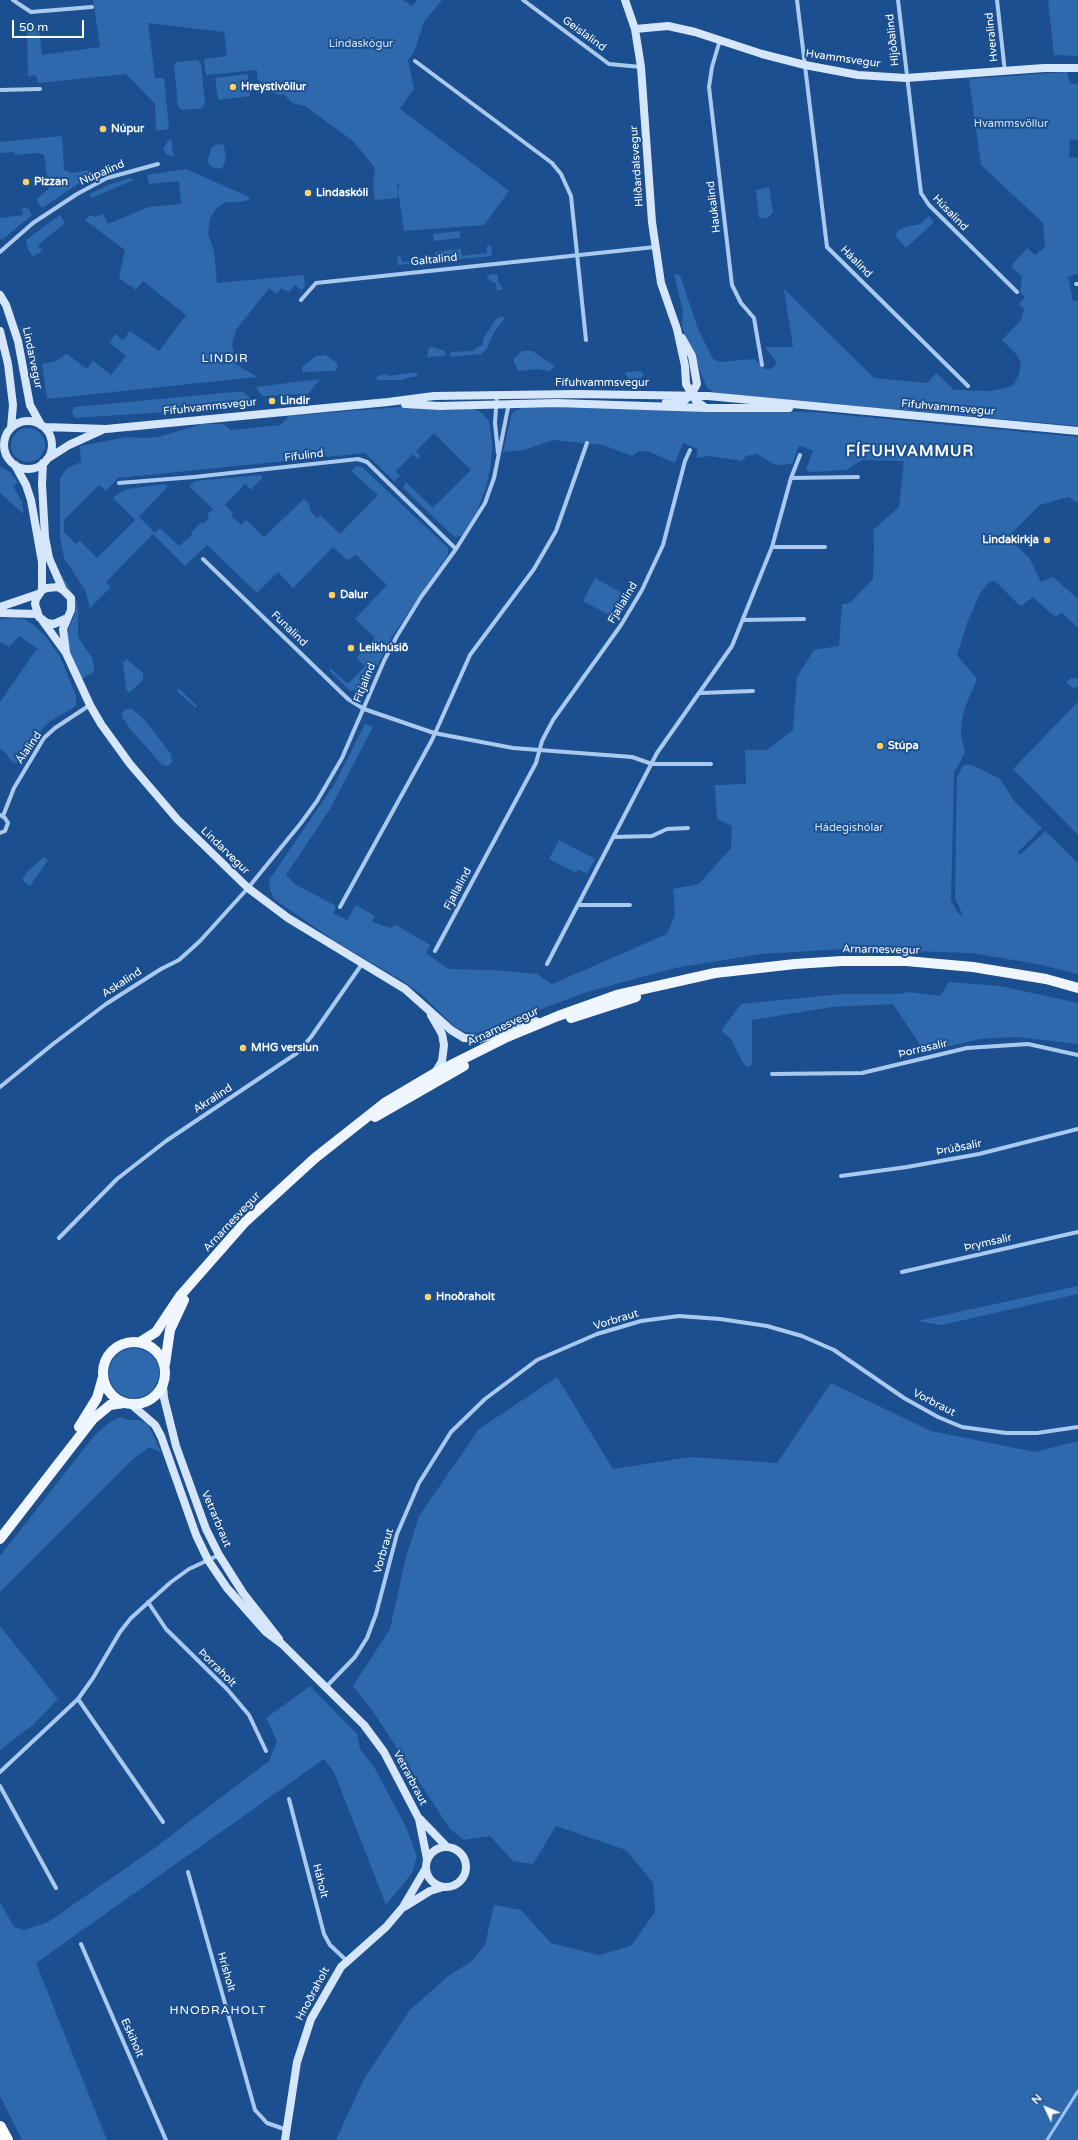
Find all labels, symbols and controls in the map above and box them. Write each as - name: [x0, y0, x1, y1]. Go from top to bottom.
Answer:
- scale bar: [14, 12, 86, 38]
- street label: Hveralind: [983, 12, 1001, 62]
- street label: Hljóðalind: [884, 13, 902, 67]
- street label: Geislalind: [560, 14, 608, 54]
- text: 50 m: [19, 20, 48, 34]
- park label: Lindaskógur: [329, 37, 393, 51]
- street label: Hvammsvegur: [805, 47, 881, 71]
- place label: Hreystivöllur: [241, 80, 306, 94]
- marker: Hreystivöllur: [228, 82, 238, 92]
- park label: Hvammsvöllur: [974, 117, 1048, 131]
- place label: Núpur: [111, 122, 144, 136]
- marker: Núpur: [98, 124, 108, 134]
- street label: Hlíðardalsvegur: [628, 125, 646, 207]
- street label: Núpalind: [77, 158, 127, 188]
- place label: Pizzan: [34, 175, 68, 189]
- marker: Pizzan: [21, 177, 31, 187]
- street label: Haukalind: [704, 180, 724, 234]
- place label: Lindaskóli: [316, 186, 368, 200]
- marker: Lindaskóli: [303, 188, 313, 198]
- street label: Húsalind: [929, 192, 971, 234]
- street label: Háalind: [837, 243, 875, 281]
- street label: Galtalind: [410, 251, 458, 269]
- street label: Lindarvegur: [19, 326, 45, 390]
- district label: LINDIR: [202, 352, 248, 366]
- street label: Fífuhvammsvegur: [555, 376, 649, 390]
- place label: Lindir: [280, 394, 310, 408]
- street label: Fífuhvammsvegur: [163, 396, 257, 418]
- marker: Lindir: [267, 396, 277, 406]
- street label: Fífuhvammsvegur: [901, 397, 995, 419]
- district label: FÍFUHVAMMUR: [846, 443, 974, 461]
- street label: Fífulind: [284, 447, 324, 465]
- place label: Lindakirkja: [982, 533, 1039, 547]
- marker: Lindakirkja: [1042, 535, 1052, 545]
- street label: Fjallalind: [605, 580, 641, 626]
- place label: Dalur: [340, 588, 368, 602]
- marker: Dalur: [327, 590, 337, 600]
- street label: Funalind: [268, 609, 310, 649]
- place label: Leikhúsið: [359, 641, 408, 655]
- marker: Leikhúsið: [346, 643, 356, 653]
- street label: Fitjalind: [351, 661, 379, 705]
- street label: Álalind: [13, 729, 45, 767]
- place label: Stúpa: [888, 739, 919, 753]
- marker: Stúpa: [875, 741, 885, 751]
- park label: Hádegishólar: [814, 821, 884, 835]
- street label: Lindarvegur: [198, 824, 252, 878]
- street label: Fjallalind: [441, 865, 475, 913]
- street label: Arnarnesvegur: [842, 943, 920, 957]
- street label: Askalind: [100, 965, 144, 1001]
- street label: Arnarnesvegur: [465, 1005, 541, 1049]
- street label: Þorrasalir: [897, 1037, 949, 1061]
- place label: MHG verslun: [251, 1041, 319, 1055]
- marker: MHG verslun: [238, 1043, 248, 1053]
- street label: Akralind: [191, 1082, 235, 1116]
- street label: Þrúðsalir: [935, 1137, 983, 1159]
- street label: Arnarnesvegur: [201, 1189, 263, 1255]
- street label: Þrymsalir: [963, 1231, 1013, 1255]
- place label: Hnoðraholt: [436, 1290, 495, 1304]
- marker: Hnoðraholt: [423, 1292, 433, 1302]
- street label: Vorbraut: [592, 1307, 640, 1333]
- street label: Vorbraut: [910, 1387, 958, 1419]
- street label: Vetrarbraut: [198, 1489, 234, 1549]
- street label: Vorbraut: [371, 1527, 397, 1575]
- street label: Þorraholt: [195, 1646, 239, 1690]
- street label: Vetrarbraut: [390, 1748, 430, 1808]
- street label: Háholt: [309, 1863, 331, 1899]
- street label: Hrísholt: [214, 1951, 238, 1993]
- street label: Hnoðraholt: [293, 1965, 333, 2023]
- district label: HNOÐRAHOLT: [169, 2004, 267, 2018]
- street label: Eskiholt: [118, 2016, 146, 2060]
- north arrow: [1026, 2088, 1066, 2128]
- text: N: [1029, 2092, 1045, 2107]

